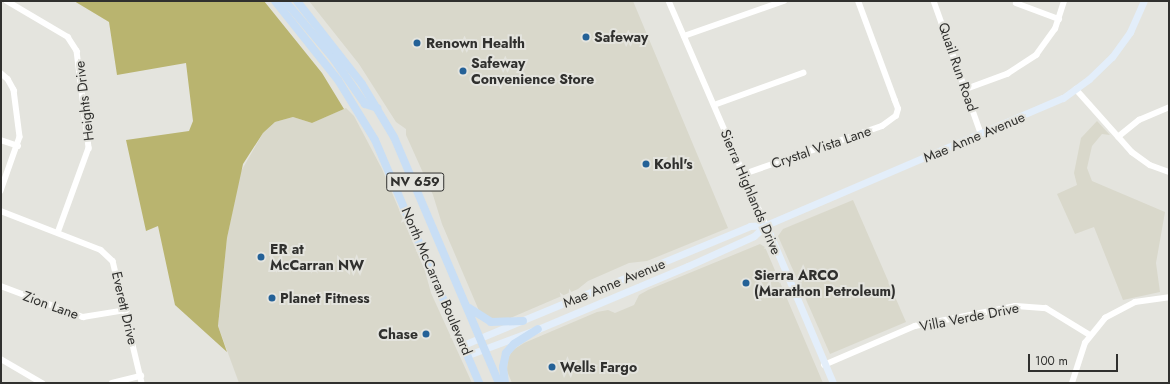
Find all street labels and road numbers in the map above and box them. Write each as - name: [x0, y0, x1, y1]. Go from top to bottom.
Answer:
- street label: Quail Run Road: [935, 20, 981, 114]
- street label: Heights Drive: [71, 60, 97, 142]
- street label: Mae Anne Avenue: [921, 108, 1027, 166]
- street label: Crystal Vista Lane: [769, 122, 873, 172]
- street label: Sierra Highlands Drive: [717, 127, 785, 257]
- road number: NV 659: [386, 171, 444, 193]
- street label: North McCarran Boulevard: [398, 204, 476, 358]
- street label: Mae Anne Avenue: [561, 255, 667, 311]
- street label: Everett Drive: [108, 270, 142, 346]
- street label: Zion Lane: [21, 287, 81, 323]
- street label: Villa Verde Drive: [918, 299, 1020, 335]

